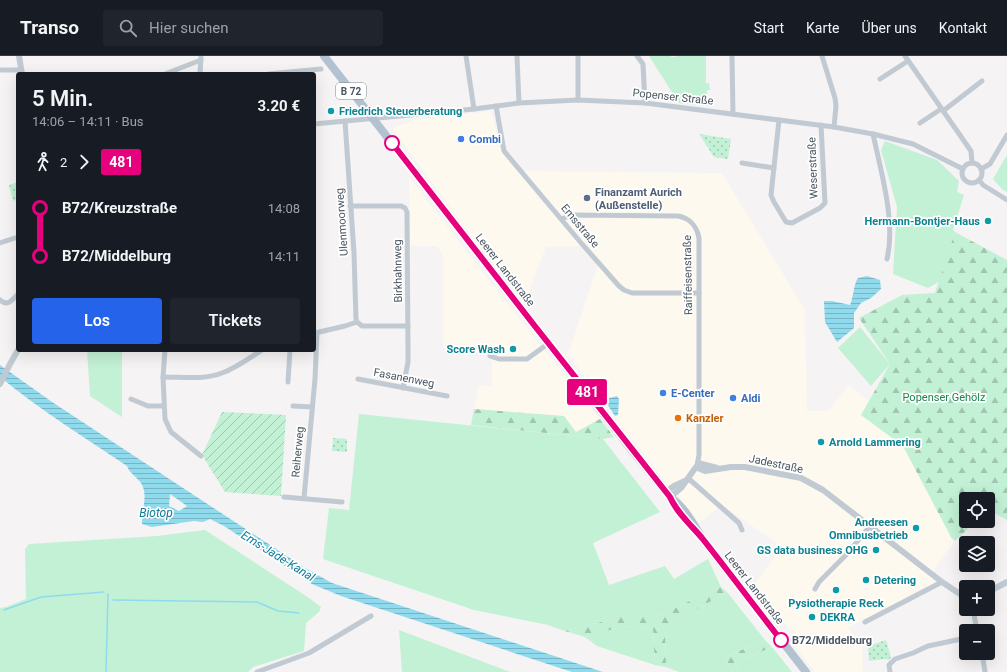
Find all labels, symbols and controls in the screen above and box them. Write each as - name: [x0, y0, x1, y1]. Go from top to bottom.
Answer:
- search box: [103, 10, 383, 46]
- text: Transo: [20, 16, 79, 39]
- icon: search: [117, 17, 139, 39]
- text: Hier suchen: [149, 19, 229, 37]
- text: Start: [754, 20, 784, 36]
- text: Karte: [806, 20, 840, 36]
- text: Über uns: [862, 20, 917, 36]
- text: Kontakt: [939, 20, 987, 36]
- road number: B 72: [336, 83, 366, 99]
- text: 5 Min.: [32, 86, 94, 111]
- street label: Popenser Straße: [632, 86, 714, 108]
- text: 3.20 €: [257, 97, 300, 115]
- place label: Friedrich Steuerberatung: [339, 105, 462, 118]
- marker: Friedrich Steuerberatung: [326, 106, 336, 116]
- text: 14:06 – 14:11 · Bus: [32, 114, 144, 129]
- place label: Combi: [469, 133, 501, 146]
- marker: Combi: [456, 134, 466, 144]
- unlabelled marker: [384, 135, 400, 151]
- street label: Weserstraße: [805, 137, 821, 199]
- icon: walk: [32, 151, 54, 173]
- icon: forward: [73, 151, 95, 173]
- text: 481: [109, 154, 133, 170]
- text: 2: [60, 155, 67, 170]
- place label: Finanzamt Aurich (Außenstelle): [595, 186, 682, 212]
- street label: Ulenmoorweg: [333, 188, 351, 256]
- marker: Finanzamt Aurich (Außenstelle): [582, 193, 592, 203]
- text: B72/Kreuzstraße: [62, 199, 177, 217]
- text: 14:08: [268, 201, 300, 216]
- street label: Emsstraße: [558, 202, 602, 250]
- place label: Hermann-Bontjer-Haus: [864, 215, 980, 228]
- marker: Hermann-Bontjer-Haus: [983, 216, 993, 226]
- street label: Leerer Landstraße: [473, 231, 538, 309]
- street label: Raiffeisenstraße: [681, 235, 695, 315]
- street label: Birkhahnweg: [391, 239, 405, 303]
- text: B72/Middelburg: [62, 247, 171, 265]
- text: 14:11: [268, 249, 300, 264]
- button: Los: [32, 298, 162, 344]
- button: Tickets: [170, 298, 300, 344]
- place label: Score Wash: [447, 343, 505, 356]
- marker: Score Wash: [508, 344, 518, 354]
- street label: Fasanenweg: [372, 366, 436, 390]
- line badge: 481: [564, 379, 610, 405]
- text: 481: [575, 384, 599, 400]
- place label: E-Center: [671, 387, 715, 400]
- marker: E-Center: [658, 388, 668, 398]
- park label: Popenser Gehölz: [903, 391, 986, 404]
- place label: Aldi: [741, 392, 760, 405]
- marker: Aldi: [728, 393, 738, 403]
- place label: Kanzler: [686, 412, 724, 425]
- marker: Kanzler: [673, 413, 683, 423]
- street label: Reiherweg: [289, 426, 307, 478]
- place label: Arnold Lammering: [829, 436, 921, 449]
- marker: Arnold Lammering: [816, 437, 826, 447]
- street label: Jadestraße: [748, 452, 805, 476]
- map controls: [959, 492, 995, 660]
- button: locate: [959, 492, 995, 528]
- water label: Biotop: [139, 506, 173, 520]
- place label: Andreesen Omnibusbetrieb: [829, 516, 908, 542]
- marker: Andreesen Omnibusbetrieb: [911, 523, 921, 533]
- water label: Ems-Jade-Kanal: [239, 528, 317, 584]
- button: layers: [959, 536, 995, 572]
- place label: GS data business OHG: [757, 544, 868, 557]
- marker: GS data business OHG: [871, 545, 881, 555]
- street label: Leerer Landstraße: [722, 549, 787, 627]
- place label: Detering: [874, 574, 916, 587]
- marker: Detering: [861, 575, 871, 585]
- button: +: [959, 580, 995, 616]
- marker: Pysiotherapie Reck: [831, 585, 841, 595]
- place label: Pysiotherapie Reck: [788, 597, 884, 610]
- place label: DEKRA: [820, 611, 855, 624]
- marker: DEKRA: [807, 612, 817, 622]
- button: −: [959, 624, 995, 660]
- marker: B72/Middelburg: [773, 632, 789, 648]
- place label: B72/Middelburg: [792, 634, 872, 647]

